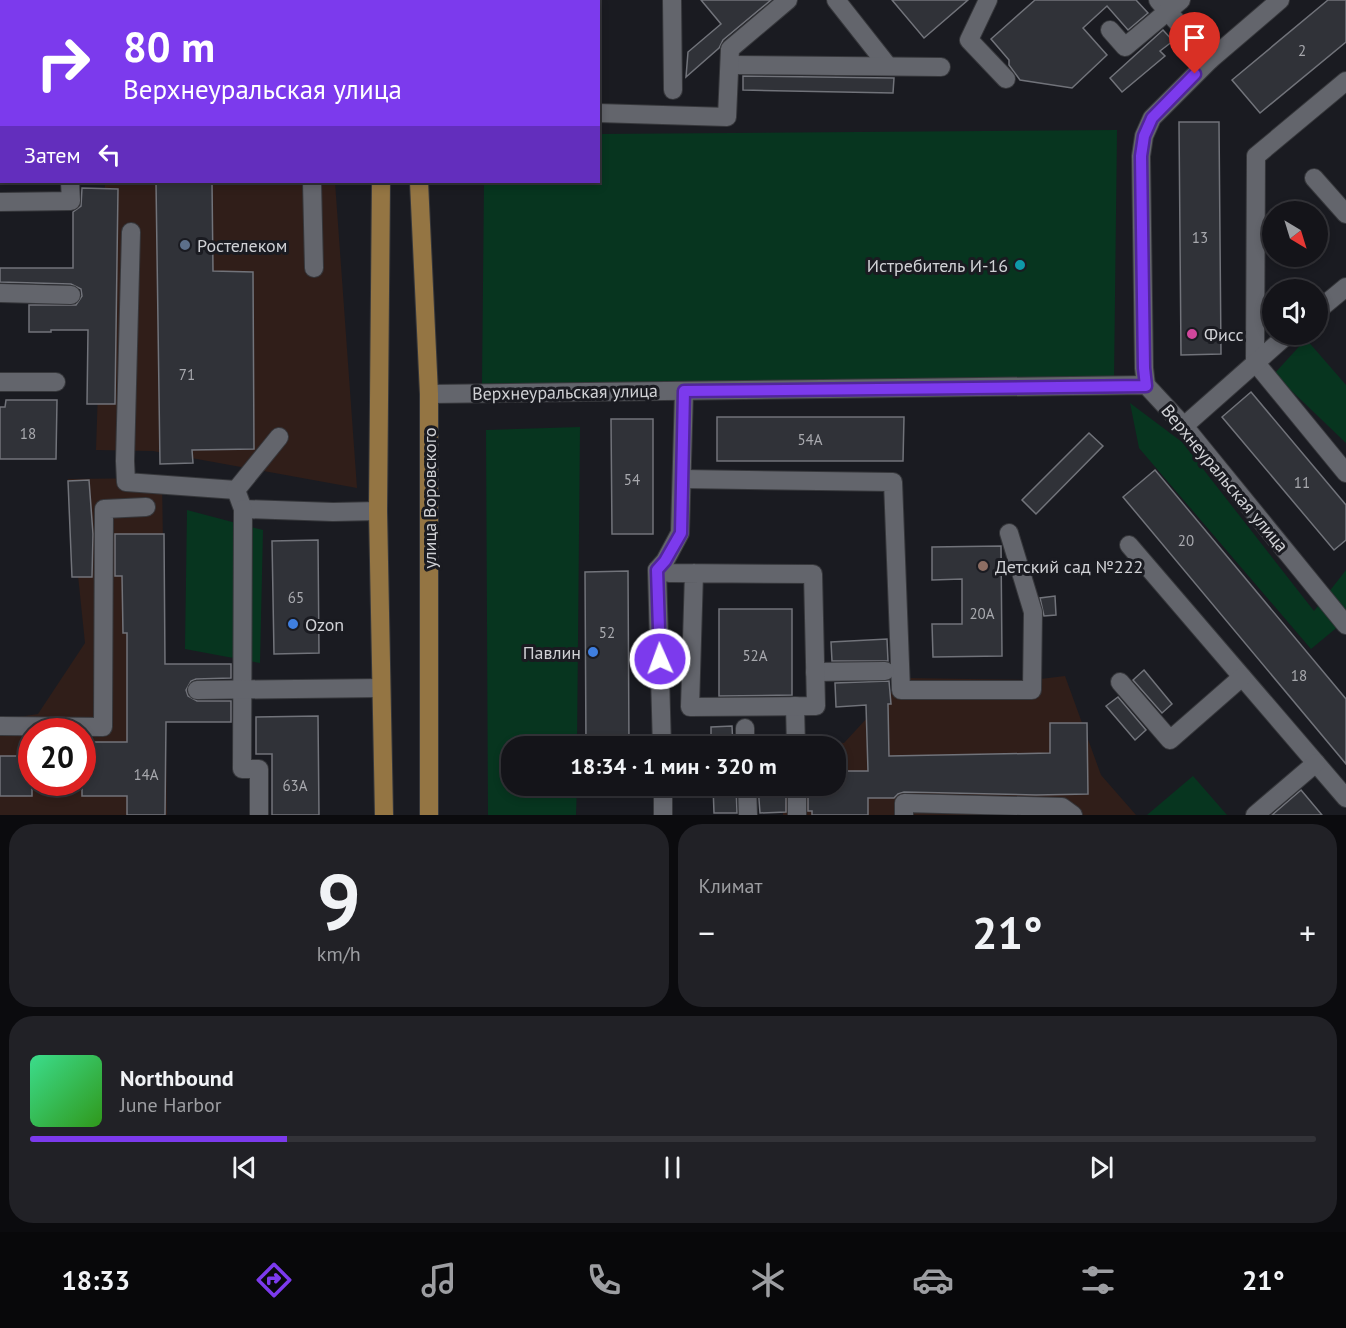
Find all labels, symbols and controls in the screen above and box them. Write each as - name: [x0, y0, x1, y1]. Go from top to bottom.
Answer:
- pin: [1169, 12, 1220, 74]
- text: 80 m: [123, 19, 215, 74]
- icon: arrive: [1178, 21, 1211, 54]
- icon: right: [24, 24, 102, 102]
- house number: 2: [1298, 41, 1306, 60]
- text: Верхнеуральская улица: [123, 72, 402, 106]
- icon: left: [93, 138, 126, 171]
- text: Затем: [24, 141, 81, 169]
- north arrow: [1262, 201, 1328, 267]
- map controls: [1262, 201, 1328, 345]
- house number: 13: [1192, 228, 1208, 247]
- place label: Ростелеком: [197, 234, 287, 257]
- marker: Ростелеком: [178, 238, 192, 252]
- place label: Истребитель И-16: [867, 254, 1008, 277]
- marker: Истребитель И-16: [1013, 258, 1027, 272]
- button: sound: [1262, 279, 1328, 345]
- place label: Фисс: [1204, 323, 1244, 346]
- marker: Фисс: [1185, 327, 1199, 341]
- house number: 71: [179, 365, 195, 384]
- street label: Верхнеуральская улица: [472, 379, 658, 405]
- street label: Верхнеуральская улица: [1156, 399, 1294, 557]
- house number: 18: [20, 424, 36, 443]
- street label: улица Воровского: [418, 427, 441, 569]
- house number: 54А: [797, 430, 823, 449]
- house number: 54: [624, 470, 640, 489]
- house number: 11: [1294, 473, 1310, 492]
- house number: 20: [1178, 531, 1194, 550]
- place label: Детский сад №222: [995, 555, 1143, 578]
- marker: Детский сад №222: [976, 559, 990, 573]
- house number: 65: [288, 588, 304, 607]
- house number: 20А: [969, 604, 995, 623]
- place label: Ozon: [305, 613, 344, 636]
- marker: Ozon: [286, 617, 300, 631]
- house number: 52: [599, 623, 615, 642]
- position arrow: [628, 627, 692, 691]
- place label: Павлин: [523, 641, 581, 664]
- marker: Павлин: [586, 645, 600, 659]
- house number: 52А: [742, 646, 768, 665]
- house number: 18: [1291, 666, 1307, 685]
- speed limit sign: 20: [18, 718, 96, 796]
- text: 18:34 · 1 мин · 320 m: [570, 752, 777, 780]
- house number: 14А: [133, 765, 159, 784]
- house number: 63А: [282, 776, 308, 795]
- text: 9: [317, 851, 361, 952]
- text: Климат: [699, 873, 762, 899]
- text: 21°: [972, 903, 1043, 961]
- text: −: [699, 911, 715, 954]
- text: +: [1299, 911, 1316, 954]
- text: km/h: [317, 941, 361, 967]
- text: Northbound: [120, 1064, 234, 1092]
- text: June Harbor: [120, 1092, 222, 1118]
- icon: previous: [228, 1151, 261, 1184]
- icon: pause: [656, 1151, 689, 1184]
- icon: next: [1085, 1151, 1118, 1184]
- icon: directions: [253, 1259, 295, 1301]
- icon: music: [418, 1259, 460, 1301]
- icon: phone: [583, 1259, 625, 1301]
- icon: climate: [747, 1259, 789, 1301]
- icon: car: [912, 1259, 954, 1301]
- icon: filters: [1077, 1259, 1119, 1301]
- text: 18:33: [61, 1263, 130, 1297]
- text: 21°: [1242, 1263, 1284, 1297]

